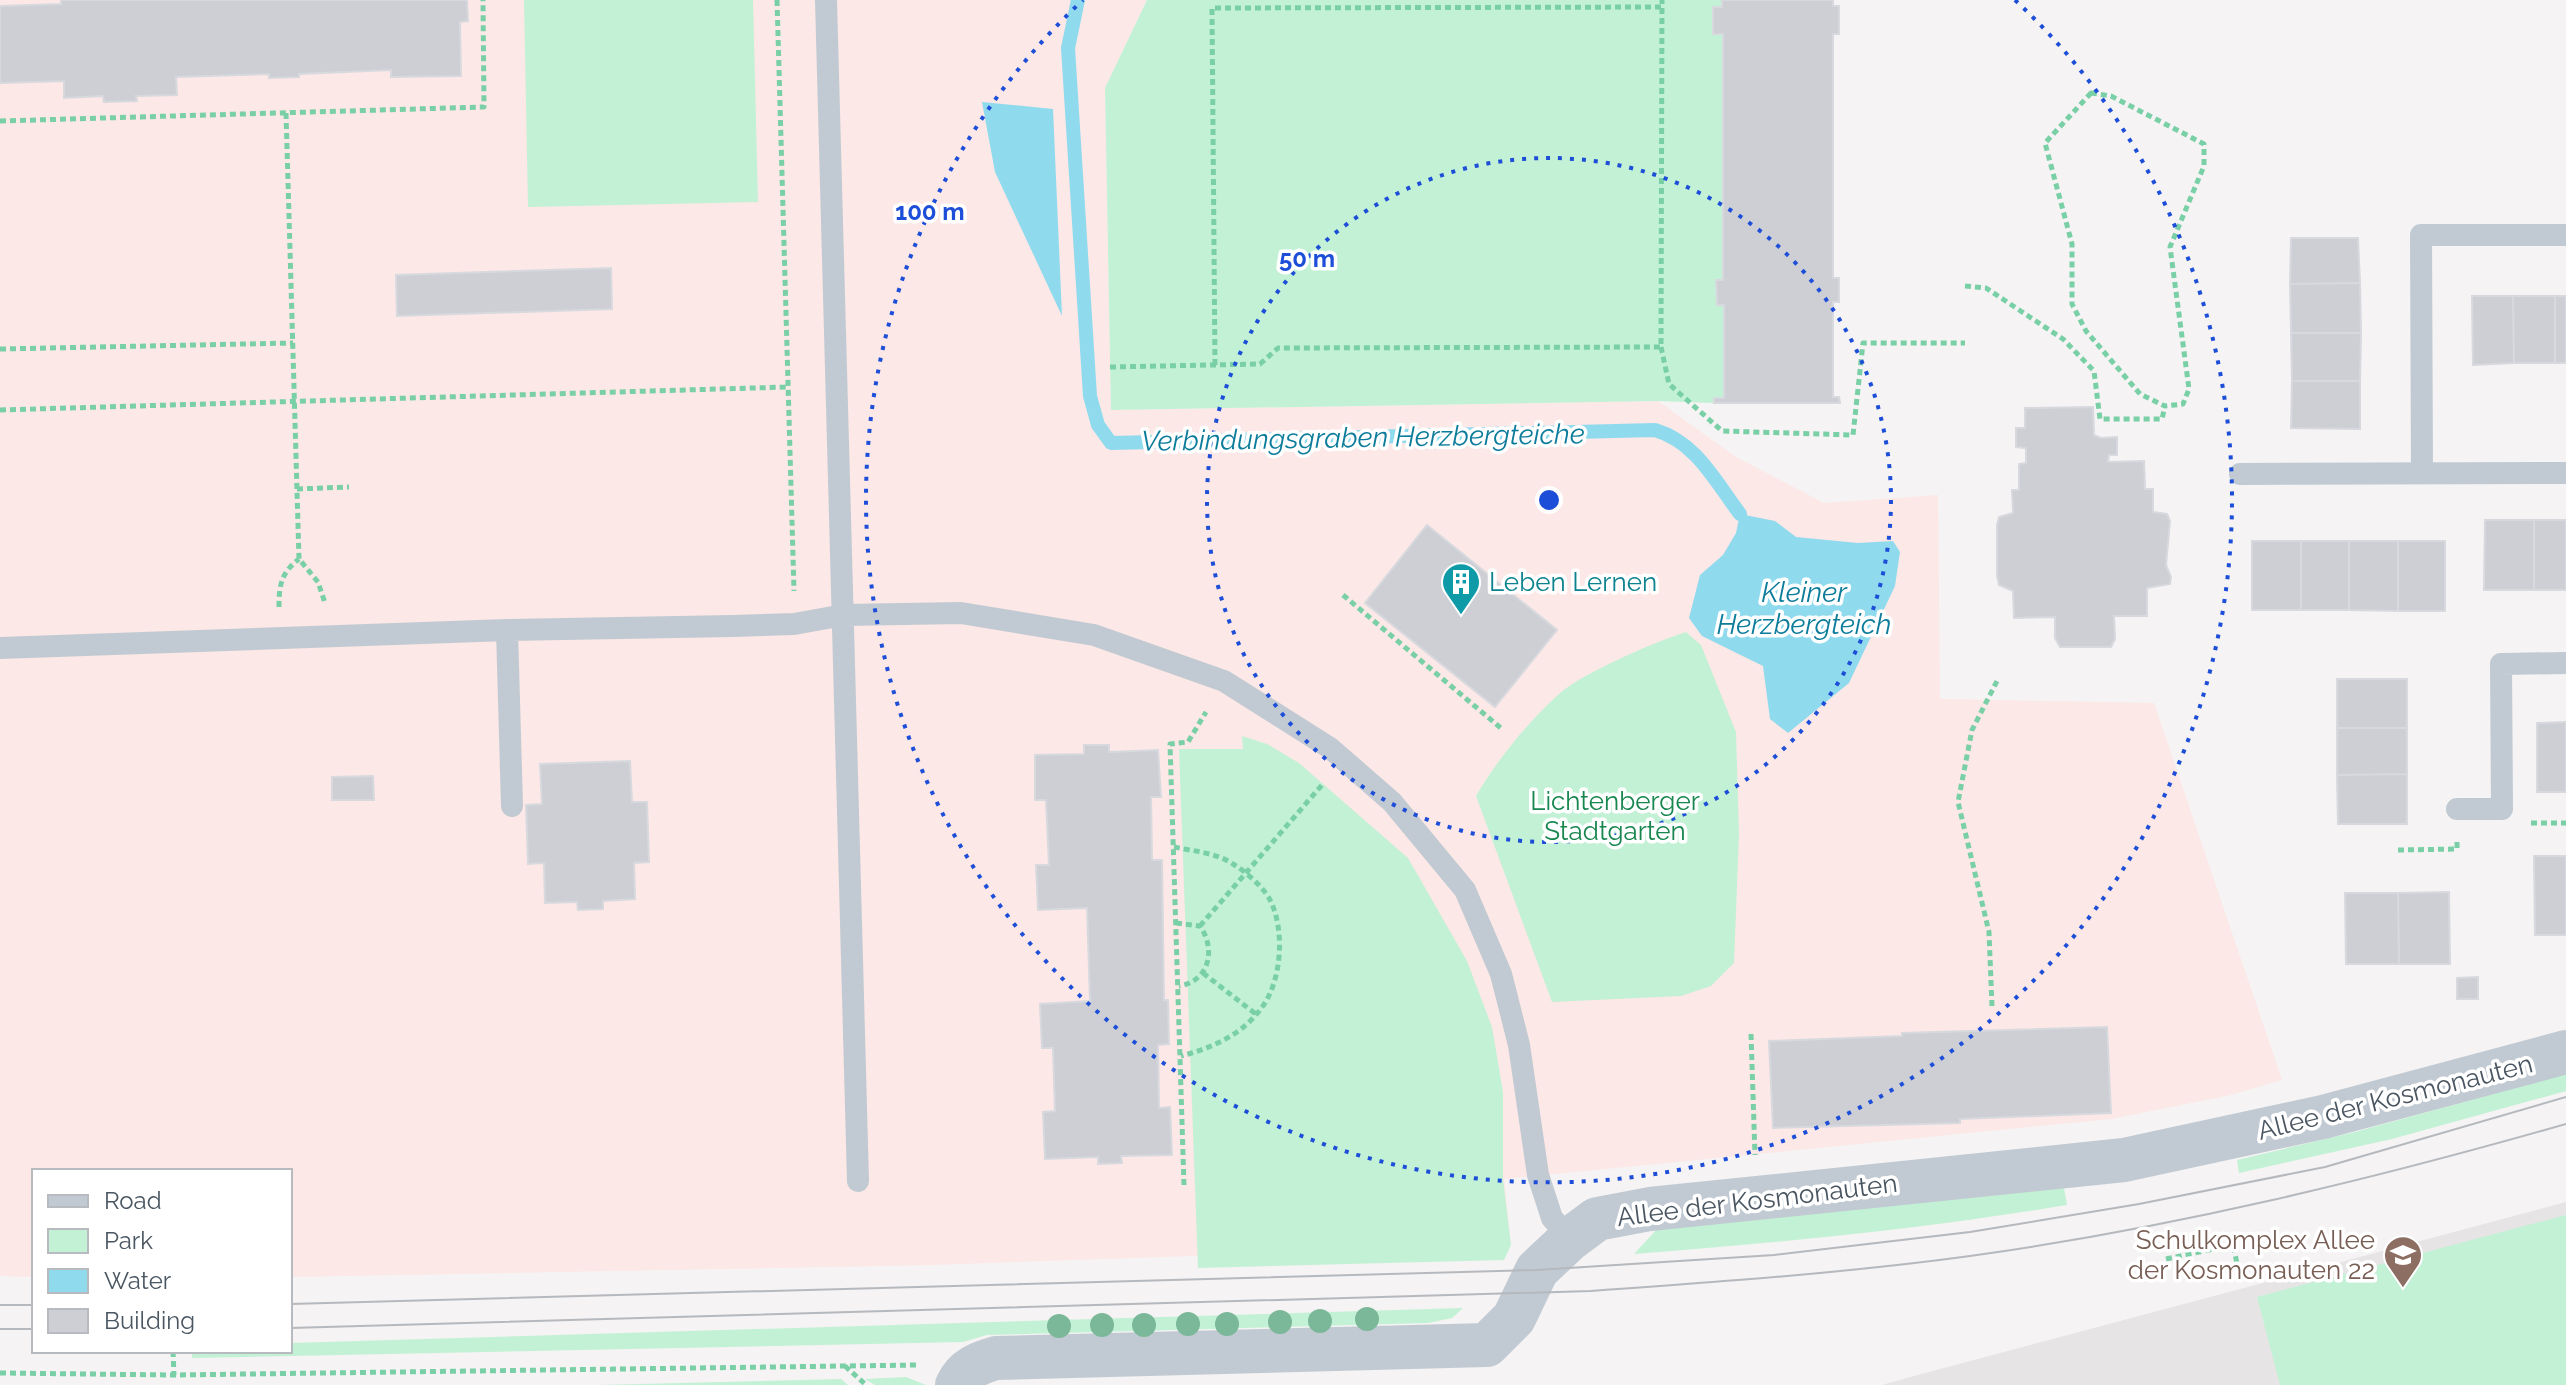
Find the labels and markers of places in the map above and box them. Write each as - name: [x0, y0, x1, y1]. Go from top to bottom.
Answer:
- centre of rings: [1535, 486, 1563, 514]
- building icon: Leben Lernen: [1440, 561, 1482, 616]
- place label: Leben Lernen: [1489, 567, 1657, 597]
- place label: Schulkomplex Allee der Kosmonauten 22: [2128, 1225, 2375, 1285]
- school or university icon: Schulkomplex Allee der Kosmonauten 22: [2382, 1234, 2424, 1289]

